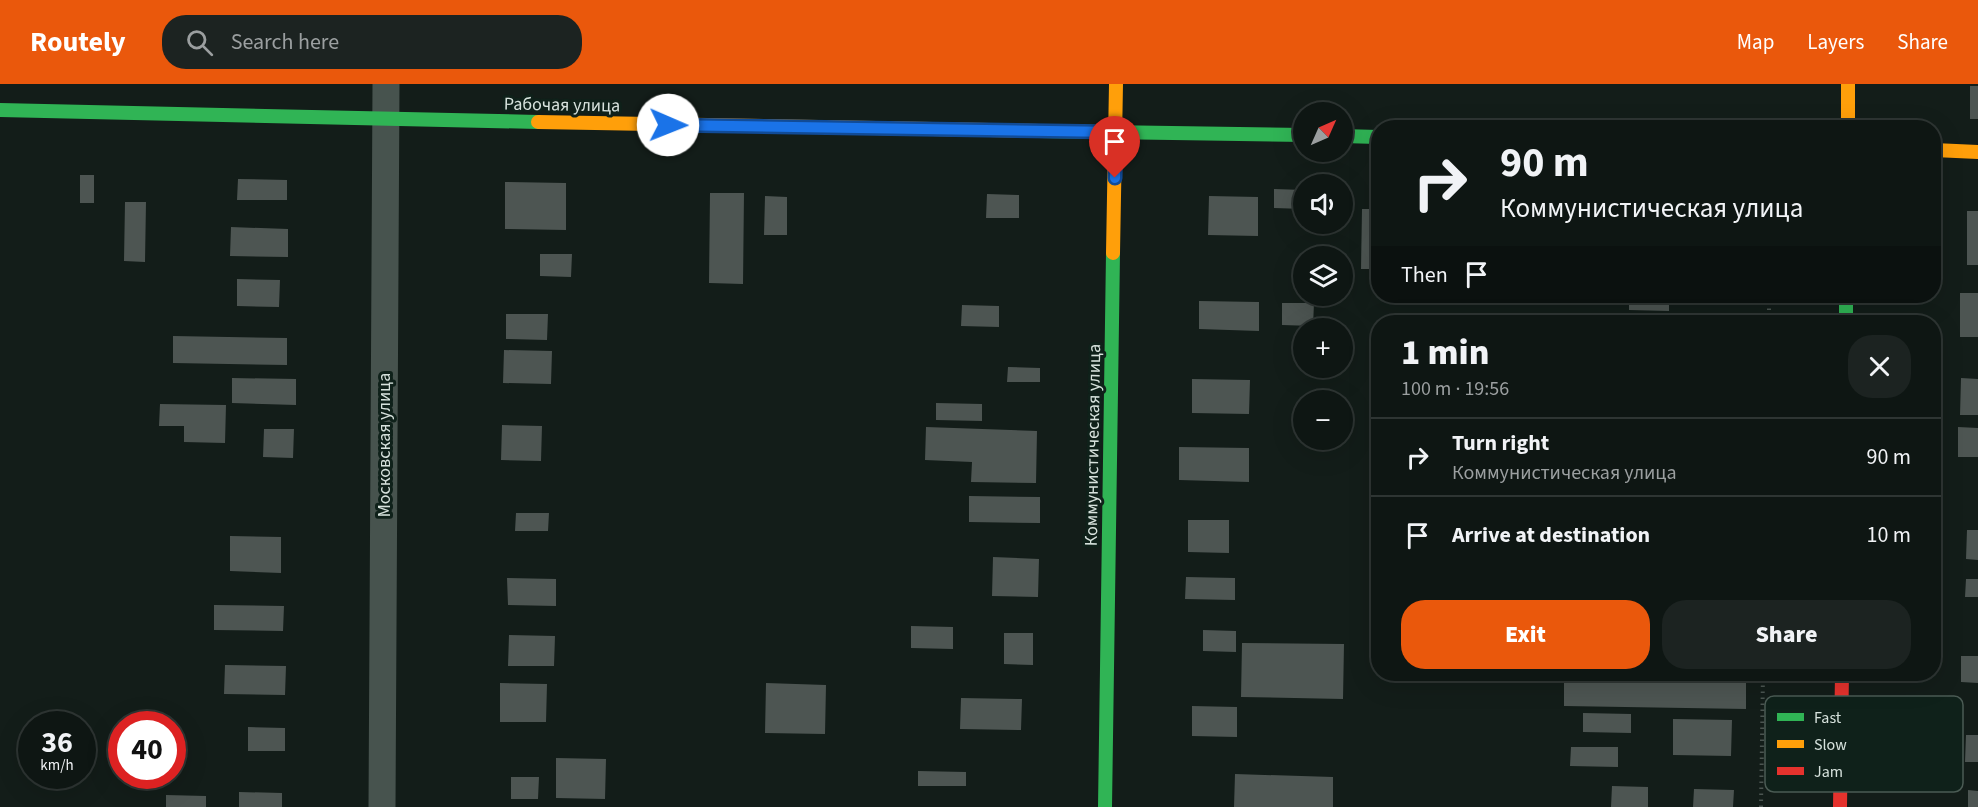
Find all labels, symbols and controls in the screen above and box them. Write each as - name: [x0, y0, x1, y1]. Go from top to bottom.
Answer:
- search box: [162, 15, 582, 69]
- text: Routely: [30, 22, 126, 62]
- icon: search: [183, 26, 216, 59]
- text: Search here: [231, 26, 339, 58]
- text: Map: [1737, 27, 1774, 57]
- text: Layers: [1807, 27, 1864, 57]
- text: Share: [1897, 27, 1948, 57]
- street label: Рабочая улица: [504, 91, 620, 119]
- position arrow: [636, 93, 700, 157]
- north arrow: [1293, 102, 1353, 162]
- map controls: [1293, 102, 1353, 450]
- pin: [1089, 116, 1140, 178]
- icon: arrive: [1098, 125, 1131, 158]
- text: 90 m: [1500, 133, 1589, 193]
- icon: right: [1401, 144, 1479, 222]
- button: sound: [1293, 174, 1353, 234]
- text: Коммунистическая улица: [1500, 189, 1803, 228]
- button: layers: [1293, 246, 1353, 306]
- icon: arrive: [1460, 258, 1493, 291]
- text: Then: [1401, 259, 1448, 291]
- button: +: [1293, 318, 1353, 378]
- text: 1 min: [1401, 327, 1489, 378]
- button: close: [1848, 335, 1911, 398]
- street label: Коммунистическая улица: [1079, 344, 1107, 546]
- street label: Московская улица: [372, 373, 397, 517]
- text: 100 m · 19:56: [1401, 375, 1509, 403]
- button: −: [1293, 390, 1353, 450]
- text: Turn right: [1452, 427, 1549, 459]
- icon: right: [1401, 441, 1434, 474]
- text: 90 m: [1866, 441, 1911, 473]
- text: Коммунистическая улица: [1452, 459, 1677, 487]
- icon: arrive: [1401, 519, 1434, 552]
- text: Arrive at destination: [1452, 519, 1650, 551]
- text: 10 m: [1866, 519, 1911, 551]
- button: Exit: [1401, 600, 1650, 669]
- button: Share: [1662, 600, 1911, 669]
- legend: [1765, 696, 1963, 792]
- text: Fast: [1814, 707, 1842, 729]
- speed limit sign: 40: [108, 711, 186, 789]
- text: 36: [41, 721, 73, 764]
- text: Slow: [1814, 734, 1847, 756]
- text: km/h: [40, 755, 74, 776]
- text: Jam: [1814, 761, 1843, 783]

